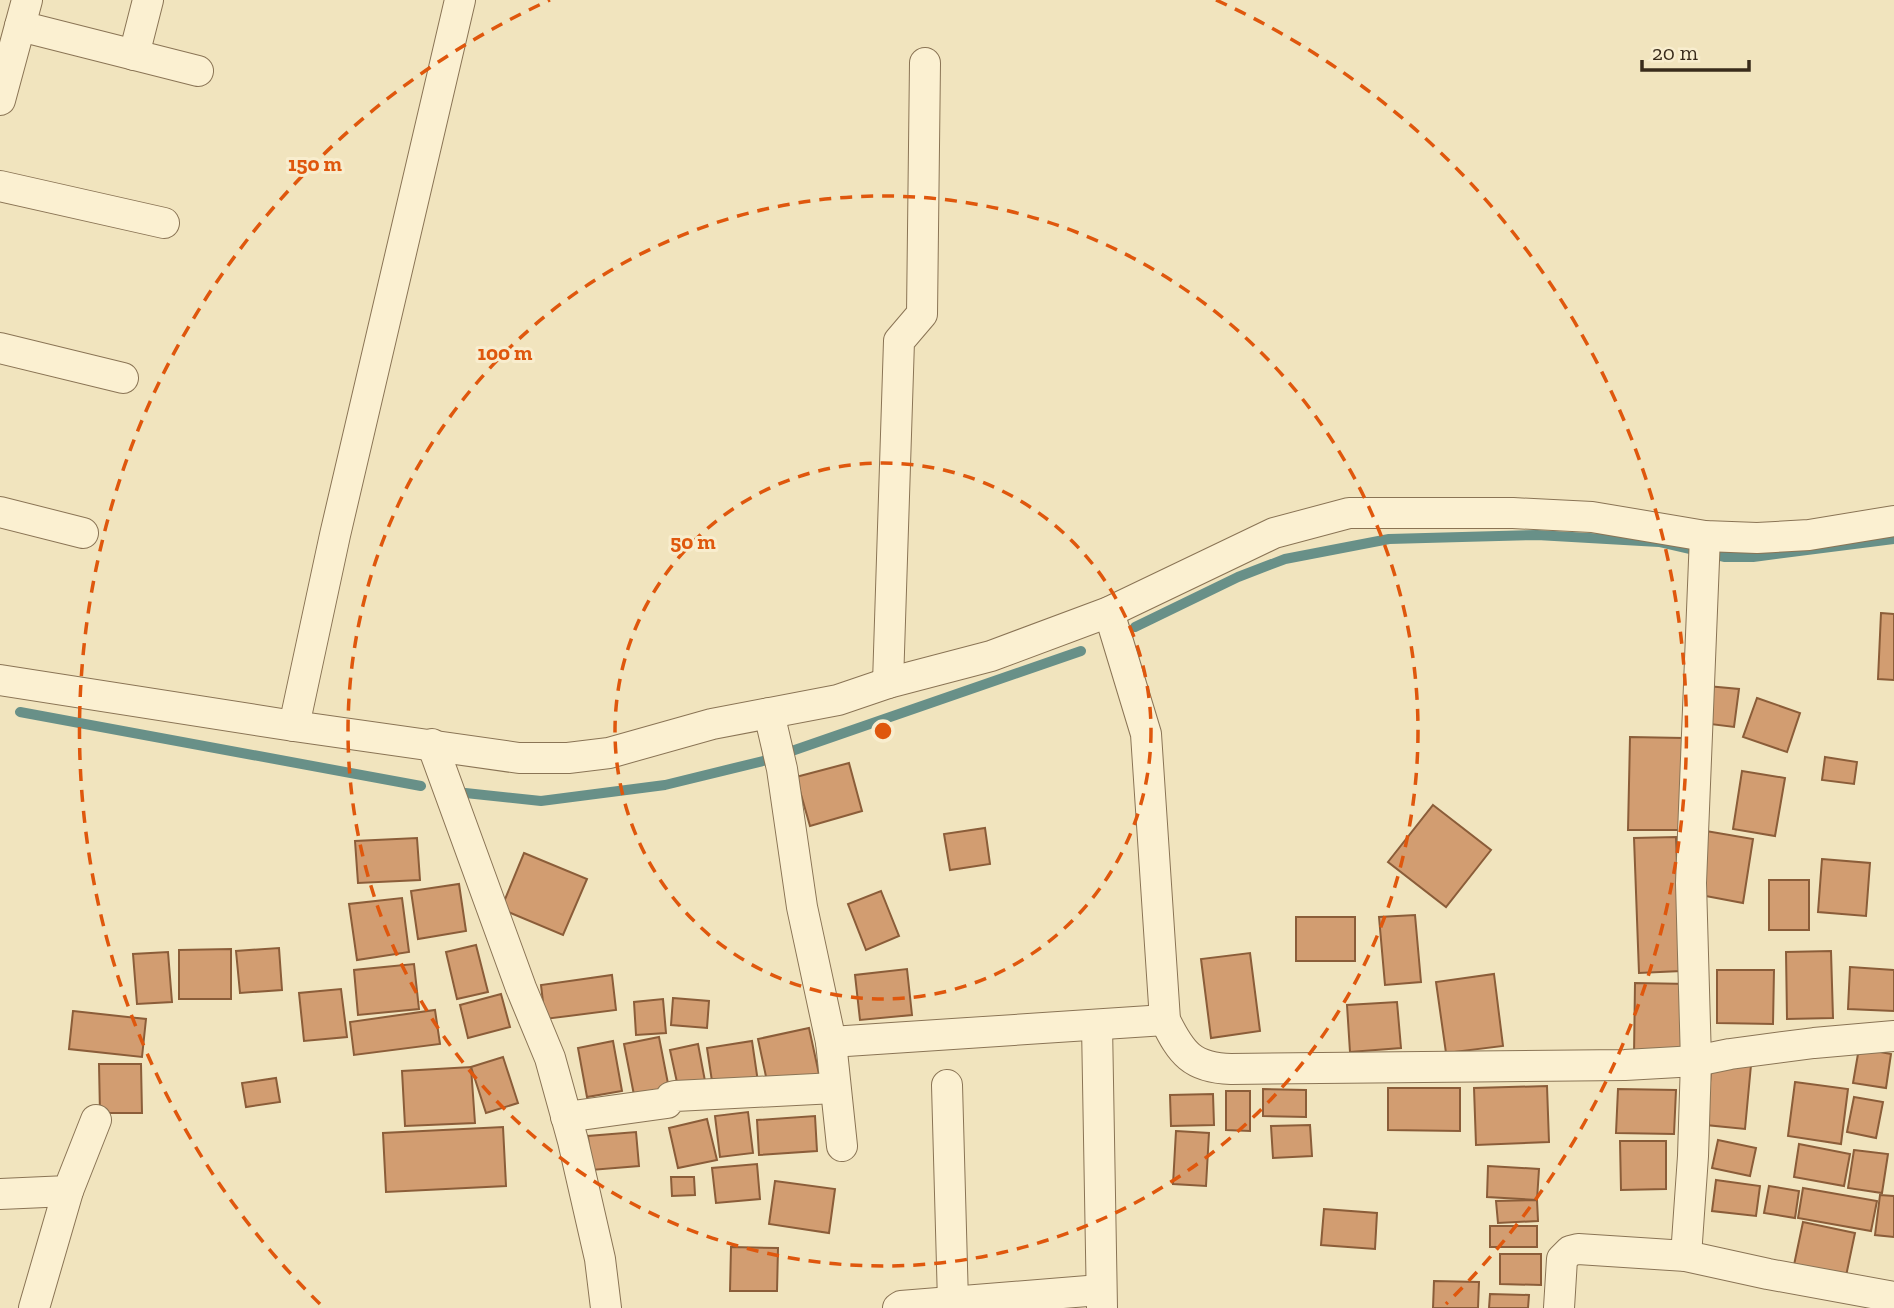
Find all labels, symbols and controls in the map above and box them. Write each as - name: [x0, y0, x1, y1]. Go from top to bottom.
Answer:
- scale bar: [1642, 28, 1749, 72]
- text: 20 m: [1652, 40, 1698, 65]
- text: 150 m: [288, 151, 343, 176]
- text: 100 m: [478, 340, 533, 365]
- text: 50 m: [670, 529, 716, 554]
- centre of rings: [871, 719, 895, 743]

